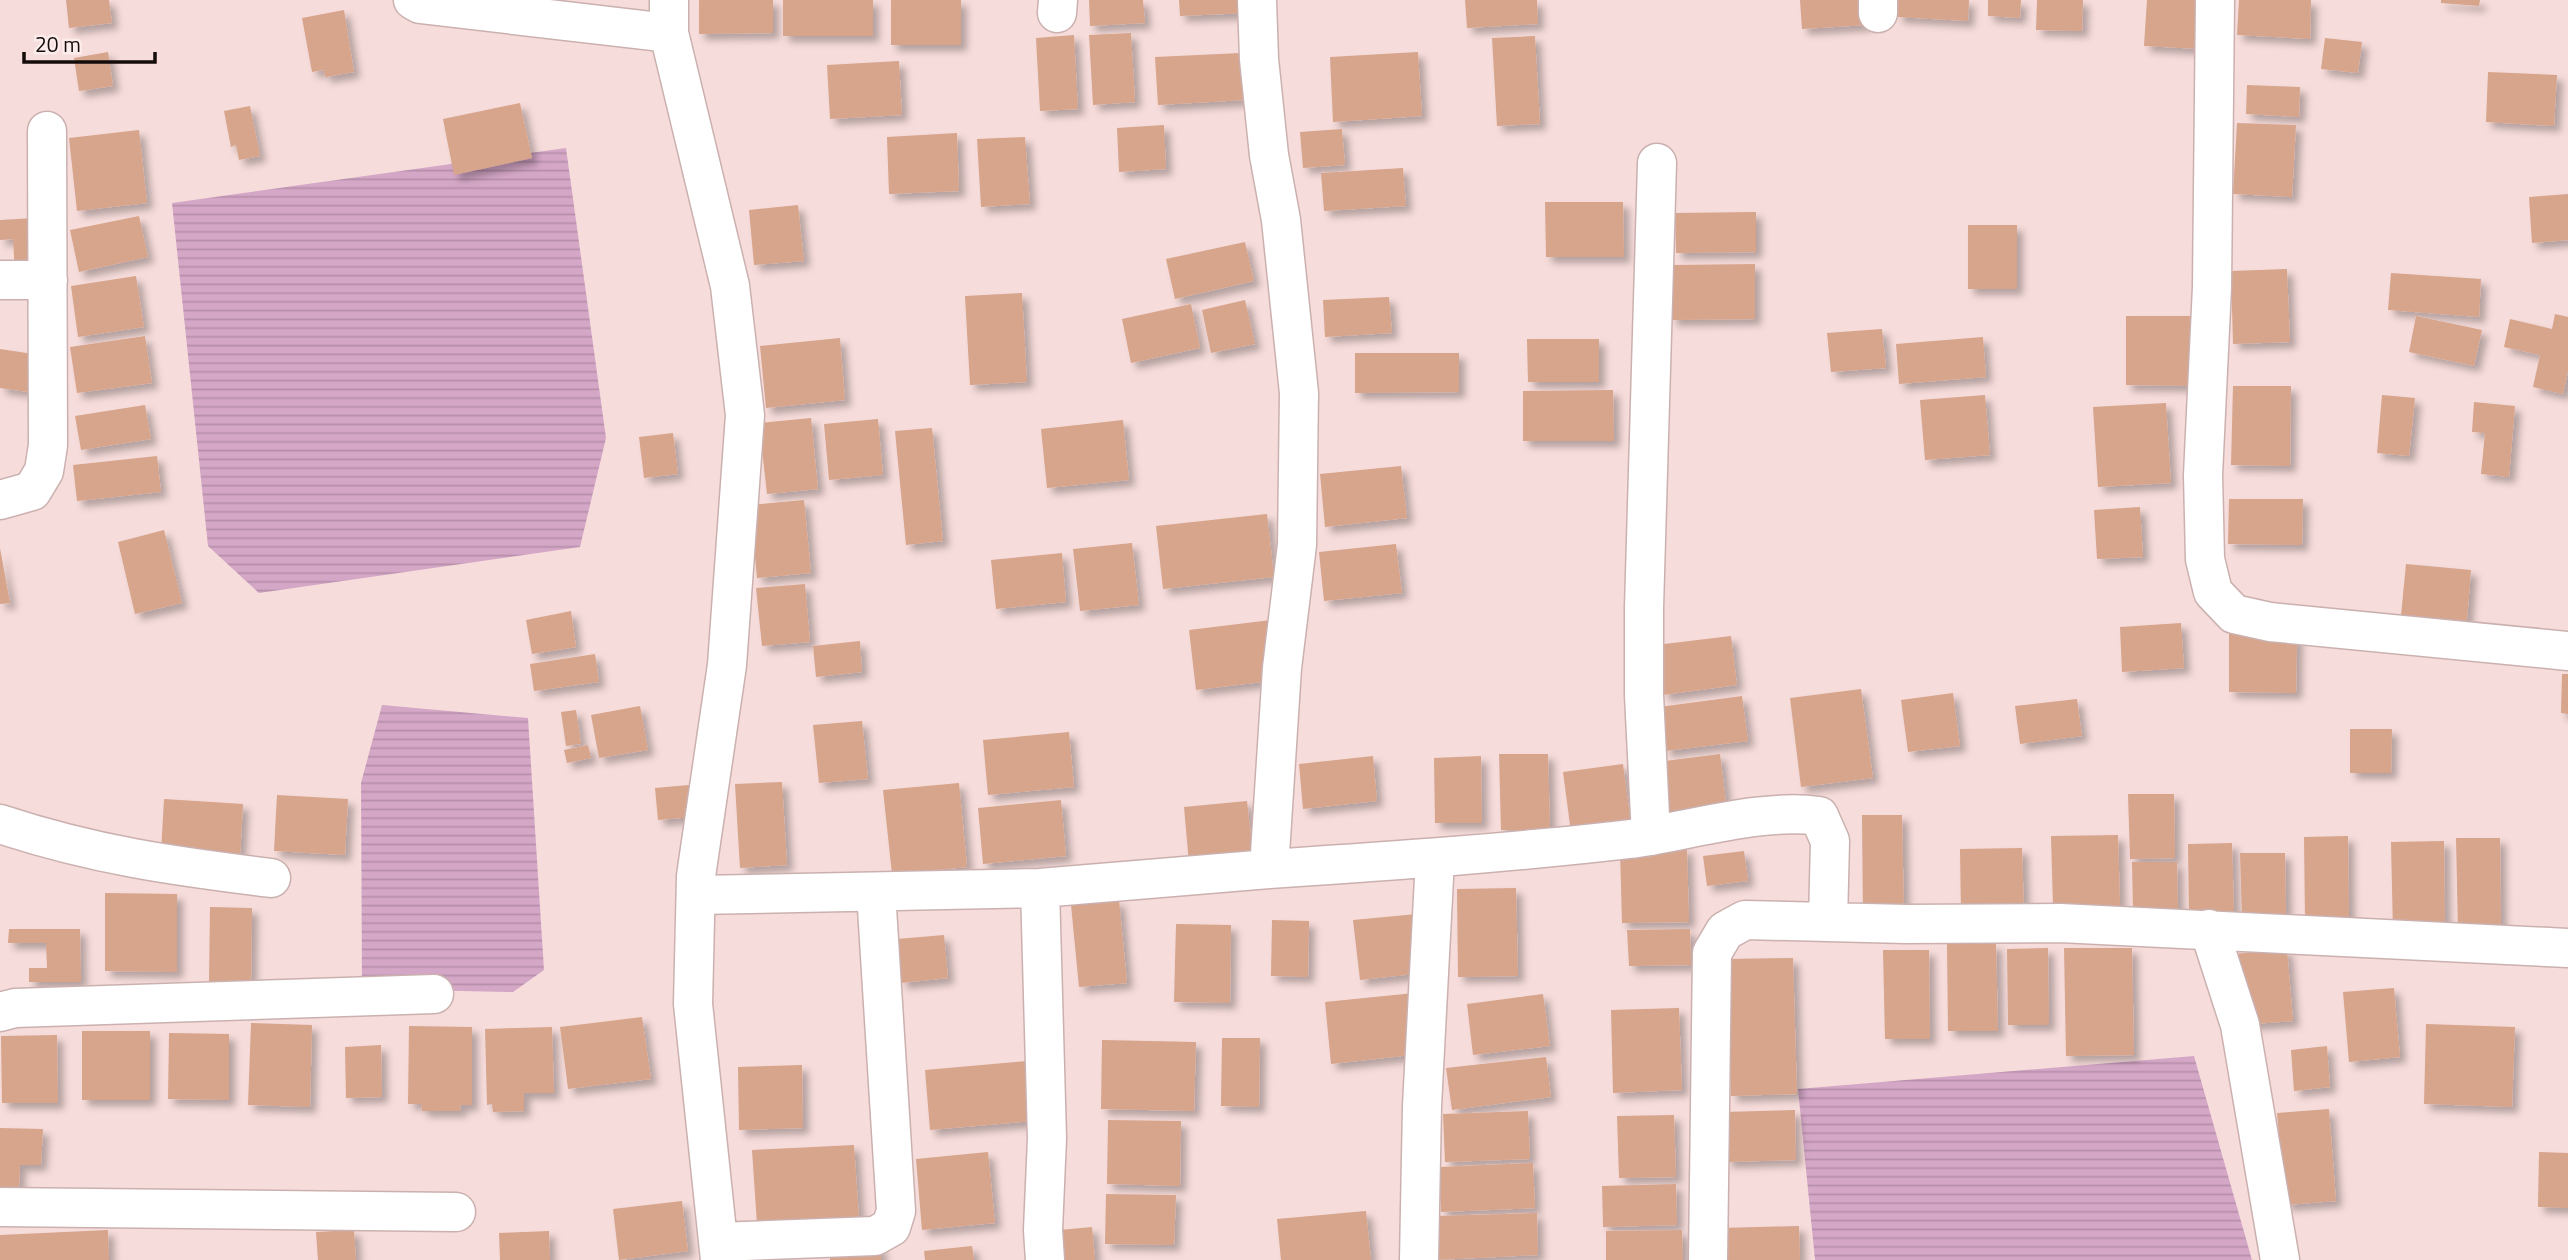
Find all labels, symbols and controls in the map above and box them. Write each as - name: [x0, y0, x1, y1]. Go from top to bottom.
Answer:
- scale bar: [24, 21, 156, 65]
- text: 20 m: [35, 28, 81, 60]

